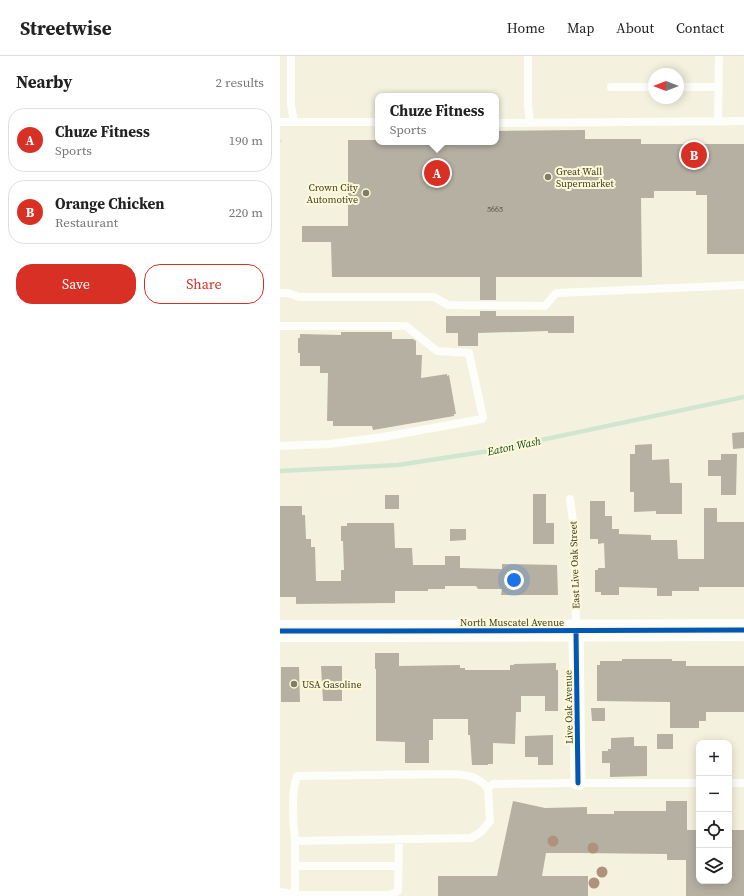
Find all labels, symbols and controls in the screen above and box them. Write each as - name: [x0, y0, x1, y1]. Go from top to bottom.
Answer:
- text: Streetwise: [20, 15, 112, 41]
- text: Home: [507, 18, 545, 38]
- text: Map: [567, 18, 594, 38]
- text: About: [616, 18, 654, 38]
- text: Contact: [676, 18, 724, 38]
- north arrow: [648, 68, 684, 104]
- text: Nearby: [16, 70, 72, 94]
- text: 2 results: [216, 74, 264, 91]
- popup: [375, 93, 499, 145]
- text: Chuze Fitness: [390, 100, 484, 121]
- text: Chuze Fitness: [55, 121, 150, 142]
- text: Sports: [390, 121, 426, 138]
- text: A: [26, 132, 34, 149]
- text: 190 m: [229, 132, 263, 149]
- pin: B: [681, 140, 707, 170]
- text: Sports: [55, 142, 92, 159]
- pin: A: [424, 158, 450, 188]
- place label: Great Wall Supermarket: [556, 165, 614, 190]
- marker: Great Wall Supermarket: [543, 172, 553, 182]
- place label: Crown City Automotive: [307, 181, 359, 206]
- marker: Crown City Automotive: [361, 188, 371, 198]
- text: Orange Chicken: [55, 193, 165, 214]
- text: B: [26, 204, 34, 221]
- text: 220 m: [229, 204, 263, 221]
- house number: 5665: [487, 204, 503, 215]
- text: Restaurant: [55, 214, 118, 231]
- button: Save: [16, 264, 136, 304]
- button: Share: [144, 264, 264, 304]
- water label: Eaton Wash: [485, 433, 542, 460]
- street label: East Live Oak Street: [566, 520, 583, 609]
- your location: [504, 570, 524, 590]
- street label: North Muscatel Avenue: [460, 616, 564, 629]
- street label: Live Oak Avenue: [561, 670, 576, 744]
- place label: USA Gasoline: [302, 678, 362, 691]
- marker: USA Gasoline: [289, 679, 299, 689]
- map controls: [696, 740, 732, 884]
- button: +: [696, 740, 732, 776]
- button: −: [696, 776, 732, 812]
- button: locate: [696, 812, 732, 848]
- button: layers: [696, 848, 732, 884]

